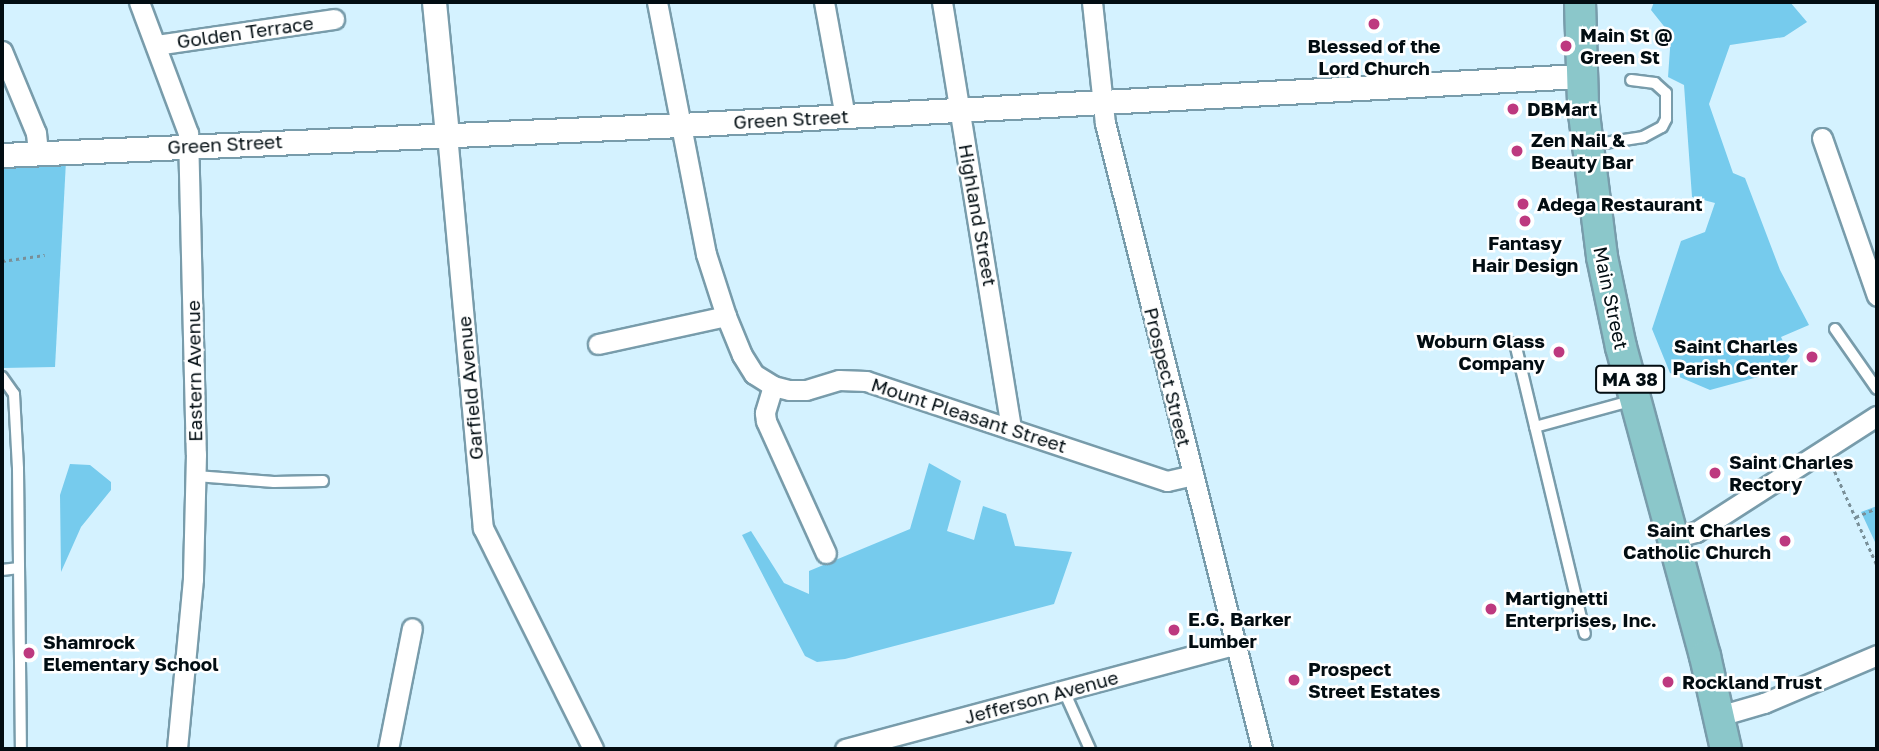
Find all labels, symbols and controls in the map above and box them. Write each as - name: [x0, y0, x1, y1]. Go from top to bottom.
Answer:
- street label: Golden Terrace: [175, 11, 315, 53]
- marker: Blessed of the Lord Church: [1366, 16, 1382, 32]
- place label: Main St @ Green St: [1580, 24, 1673, 68]
- place label: Blessed of the Lord Church: [1307, 35, 1441, 79]
- marker: Main St @ Green St: [1558, 38, 1574, 54]
- place label: DBMart: [1527, 98, 1597, 120]
- marker: DBMart: [1505, 101, 1521, 117]
- street label: Green Street: [733, 105, 849, 133]
- place label: Zen Nail & Beauty Bar: [1531, 129, 1634, 173]
- street label: Green Street: [167, 130, 283, 158]
- street label: Highland Street: [954, 142, 1002, 288]
- marker: Zen Nail & Beauty Bar: [1509, 143, 1525, 159]
- place label: Adega Restaurant: [1537, 193, 1702, 215]
- marker: Adega Restaurant: [1515, 196, 1531, 212]
- marker: Fantasy Hair Design: [1517, 213, 1533, 229]
- place label: Fantasy Hair Design: [1472, 232, 1578, 276]
- street label: Main Street: [1589, 244, 1633, 352]
- street label: Eastern Avenue: [181, 300, 207, 442]
- street label: Prospect Street: [1140, 305, 1196, 449]
- street label: Garfield Avenue: [452, 315, 488, 461]
- place label: Woburn Glass Company: [1416, 330, 1545, 374]
- place label: Saint Charles Parish Center: [1673, 335, 1798, 379]
- marker: Woburn Glass Company: [1551, 344, 1567, 360]
- marker: Saint Charles Parish Center: [1804, 349, 1820, 365]
- road number: MA 38: [1595, 365, 1665, 394]
- street label: Mount Pleasant Street: [868, 373, 1070, 457]
- place label: Saint Charles Rectory: [1729, 451, 1853, 495]
- marker: Saint Charles Rectory: [1707, 465, 1723, 481]
- place label: Saint Charles Catholic Church: [1623, 519, 1771, 563]
- marker: Saint Charles Catholic Church: [1777, 533, 1793, 549]
- place label: Martignetti Enterprises, Inc.: [1505, 587, 1657, 631]
- marker: Martignetti Enterprises, Inc.: [1483, 601, 1499, 617]
- place label: E.G. Barker Lumber: [1188, 608, 1291, 652]
- marker: E.G. Barker Lumber: [1166, 622, 1182, 638]
- place label: Shamrock Elementary School: [43, 631, 219, 675]
- marker: Shamrock Elementary School: [21, 645, 37, 661]
- place label: Prospect Street Estates: [1308, 658, 1440, 702]
- street label: Jefferson Avenue: [961, 665, 1121, 729]
- place label: Rockland Trust: [1682, 671, 1822, 693]
- marker: Prospect Street Estates: [1286, 672, 1302, 688]
- marker: Rockland Trust: [1660, 674, 1676, 690]

